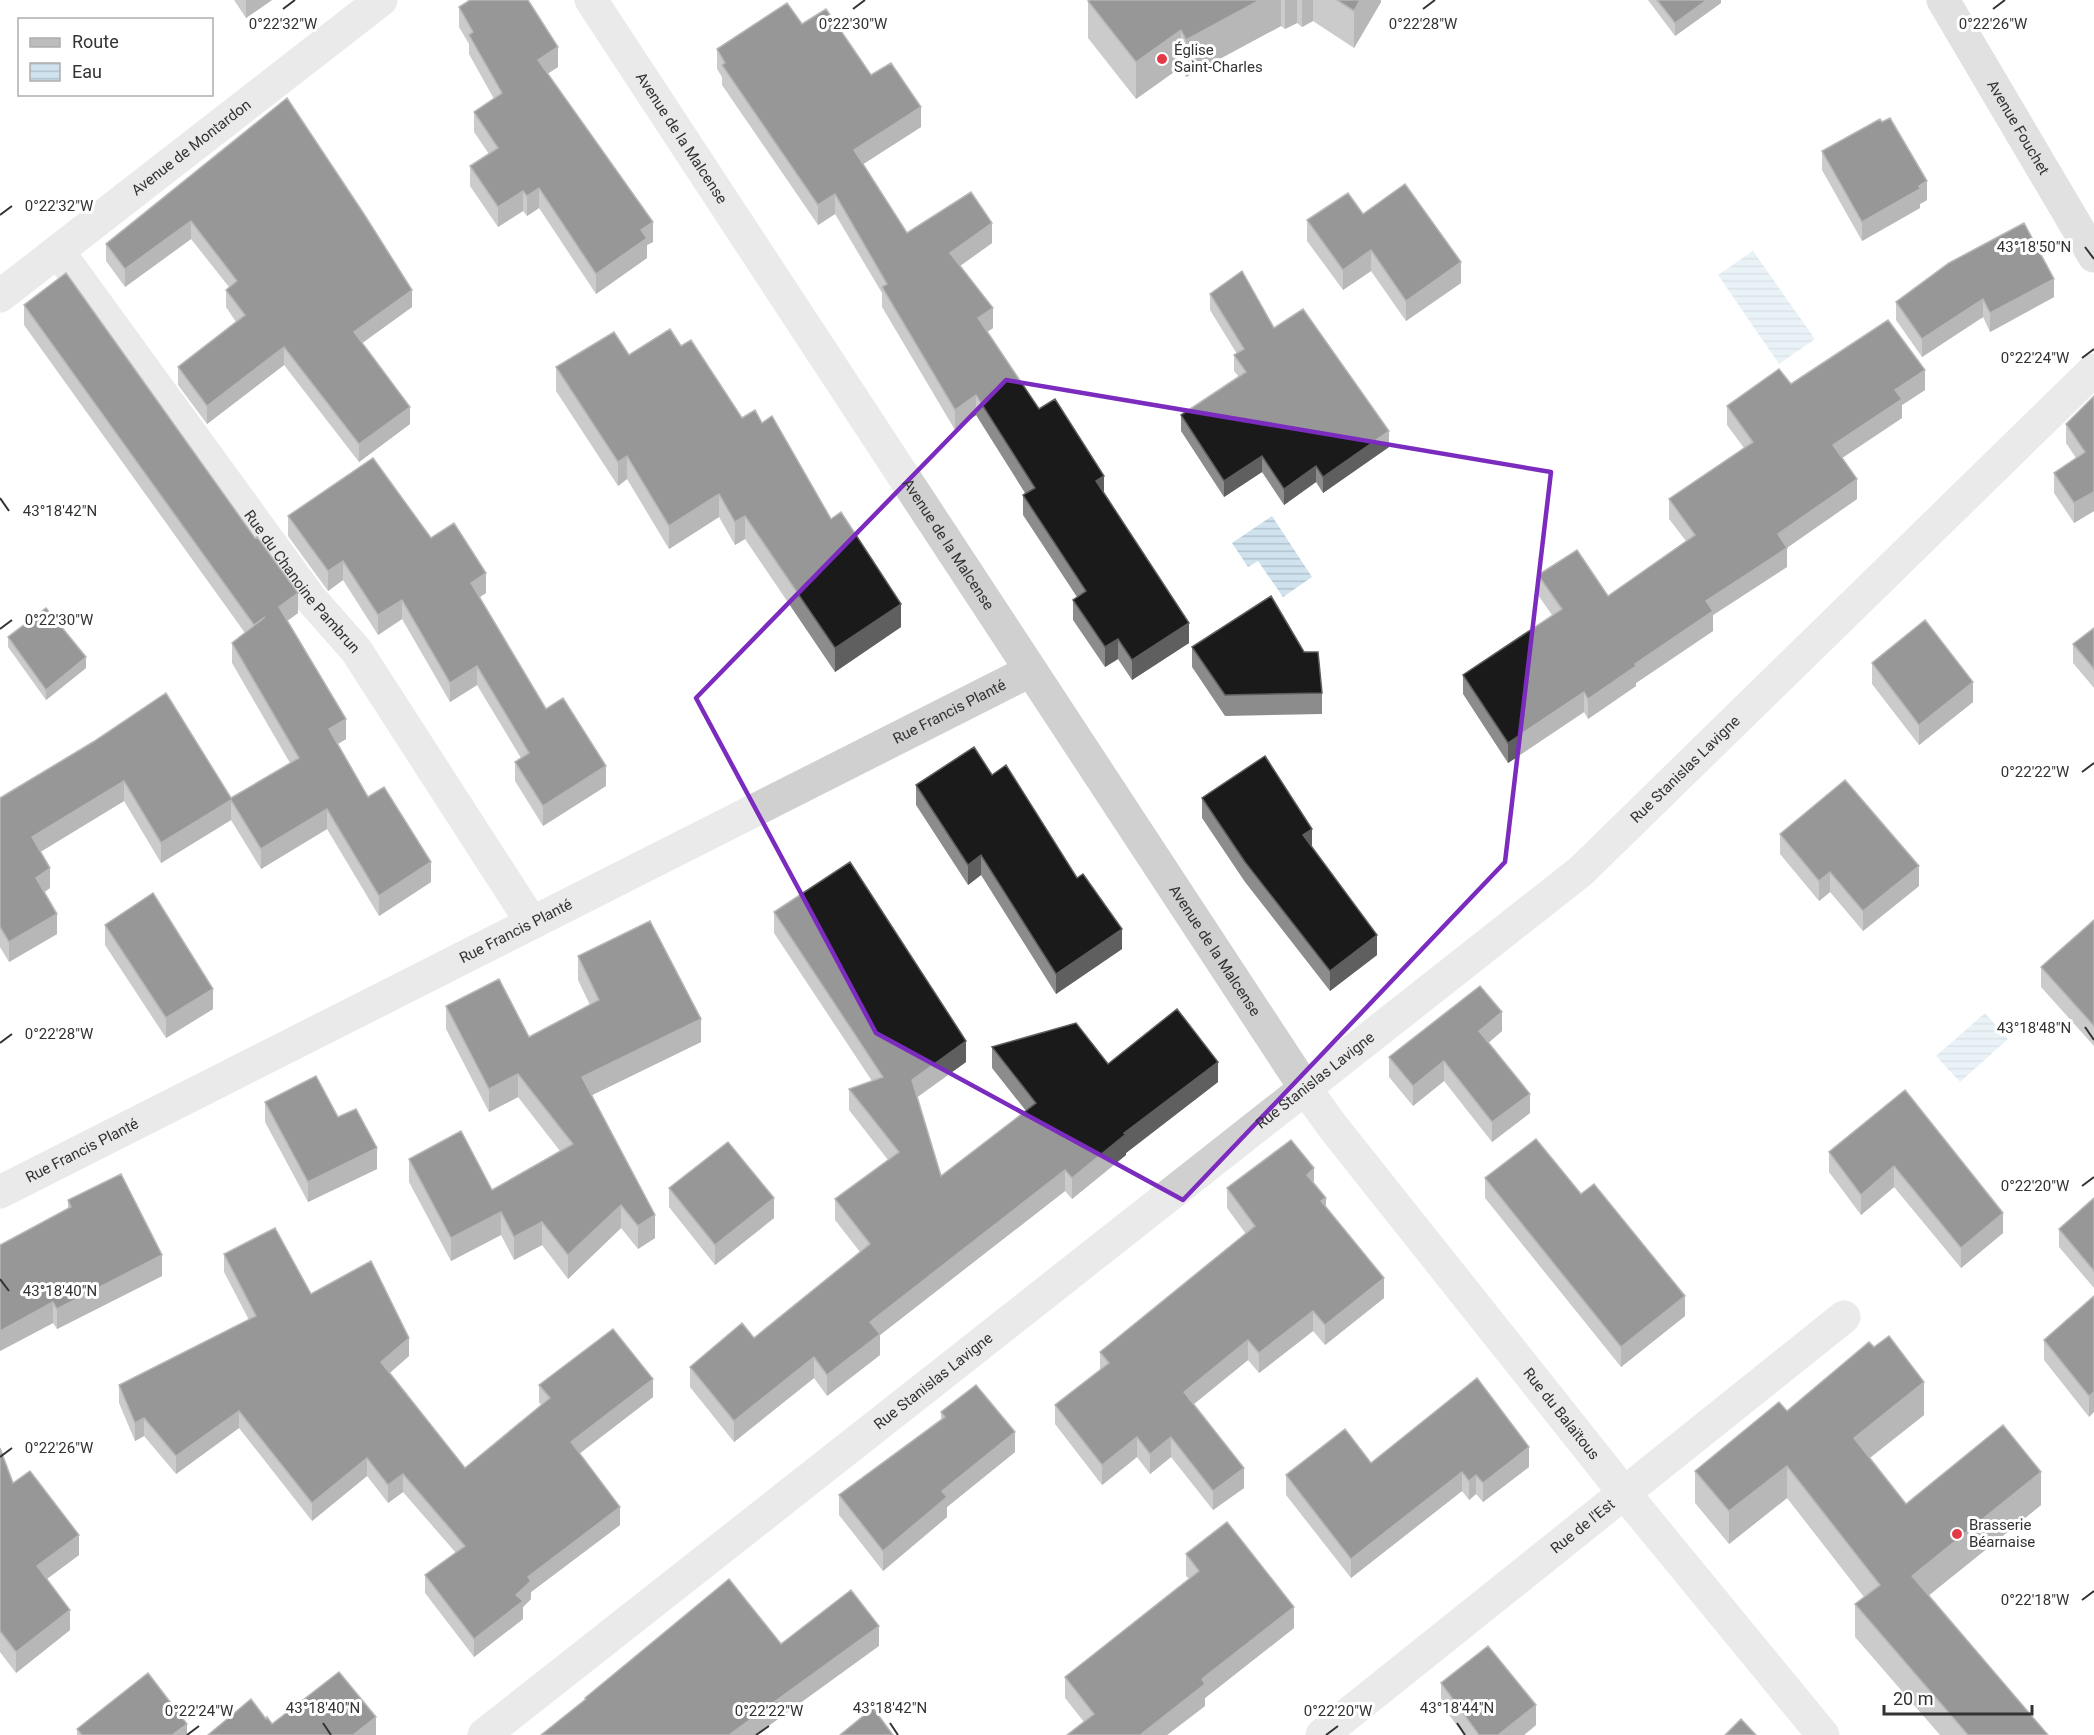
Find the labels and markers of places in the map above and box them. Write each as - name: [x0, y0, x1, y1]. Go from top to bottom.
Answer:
- place label: Église Saint-Charles: [1174, 41, 1263, 76]
- marker: Église Saint-Charles: [1155, 52, 1169, 66]
- place label: Brasserie Béarnaise: [1969, 1516, 2035, 1551]
- marker: Brasserie Béarnaise: [1950, 1527, 1964, 1541]

